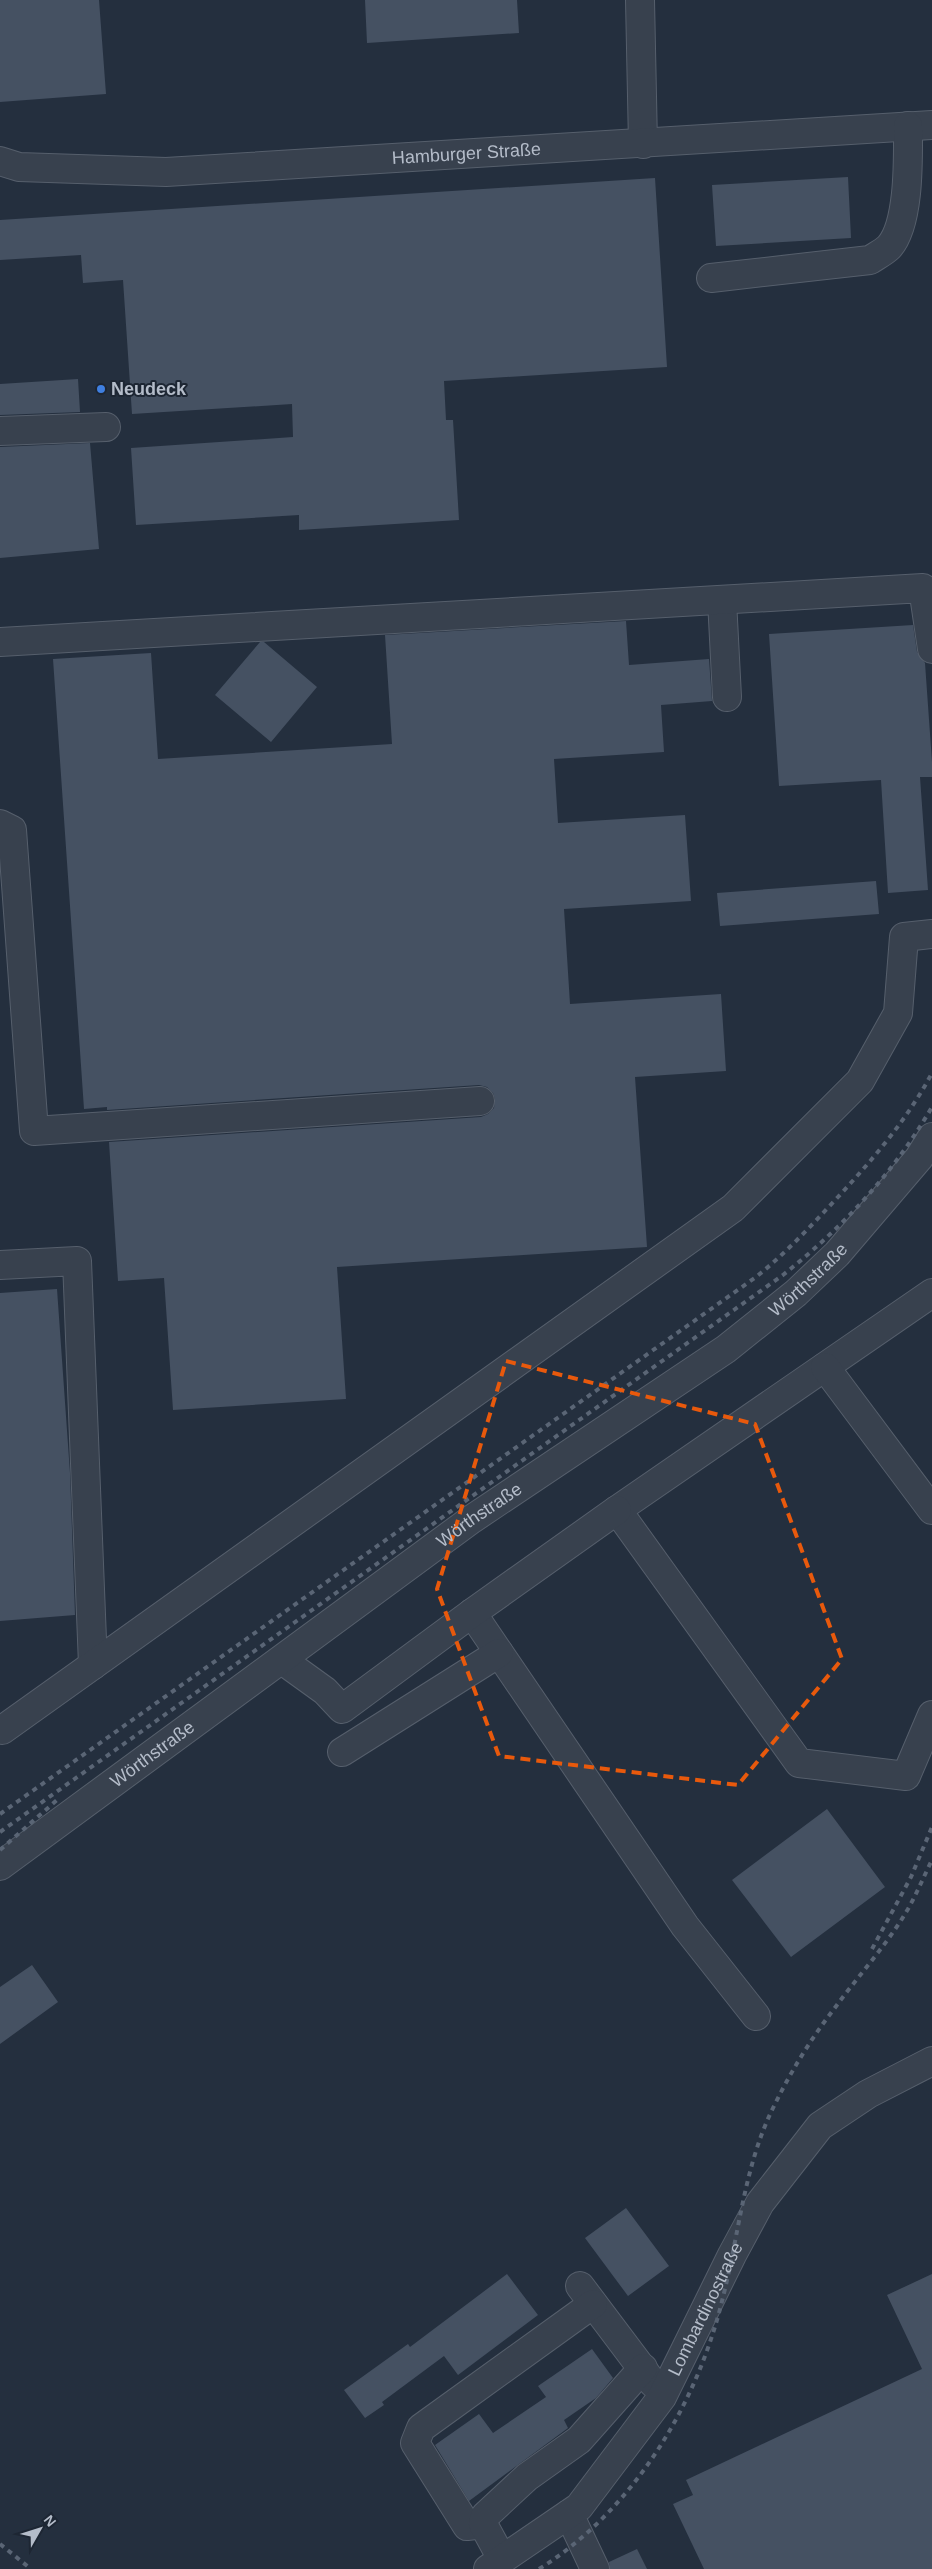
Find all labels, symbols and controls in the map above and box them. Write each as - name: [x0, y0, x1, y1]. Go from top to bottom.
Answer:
- street label: Hamburger Straße: [391, 139, 541, 168]
- place label: Neudeck: [111, 379, 187, 399]
- marker: Neudeck: [95, 383, 107, 395]
- street label: Wörthstraße: [765, 1239, 852, 1321]
- street label: Wörthstraße: [433, 1479, 526, 1552]
- street label: Wörthstraße: [106, 1717, 198, 1791]
- street label: Lombardinostraße: [664, 2239, 747, 2379]
- north arrow: [15, 2504, 65, 2554]
- text: N: [41, 2512, 60, 2530]

